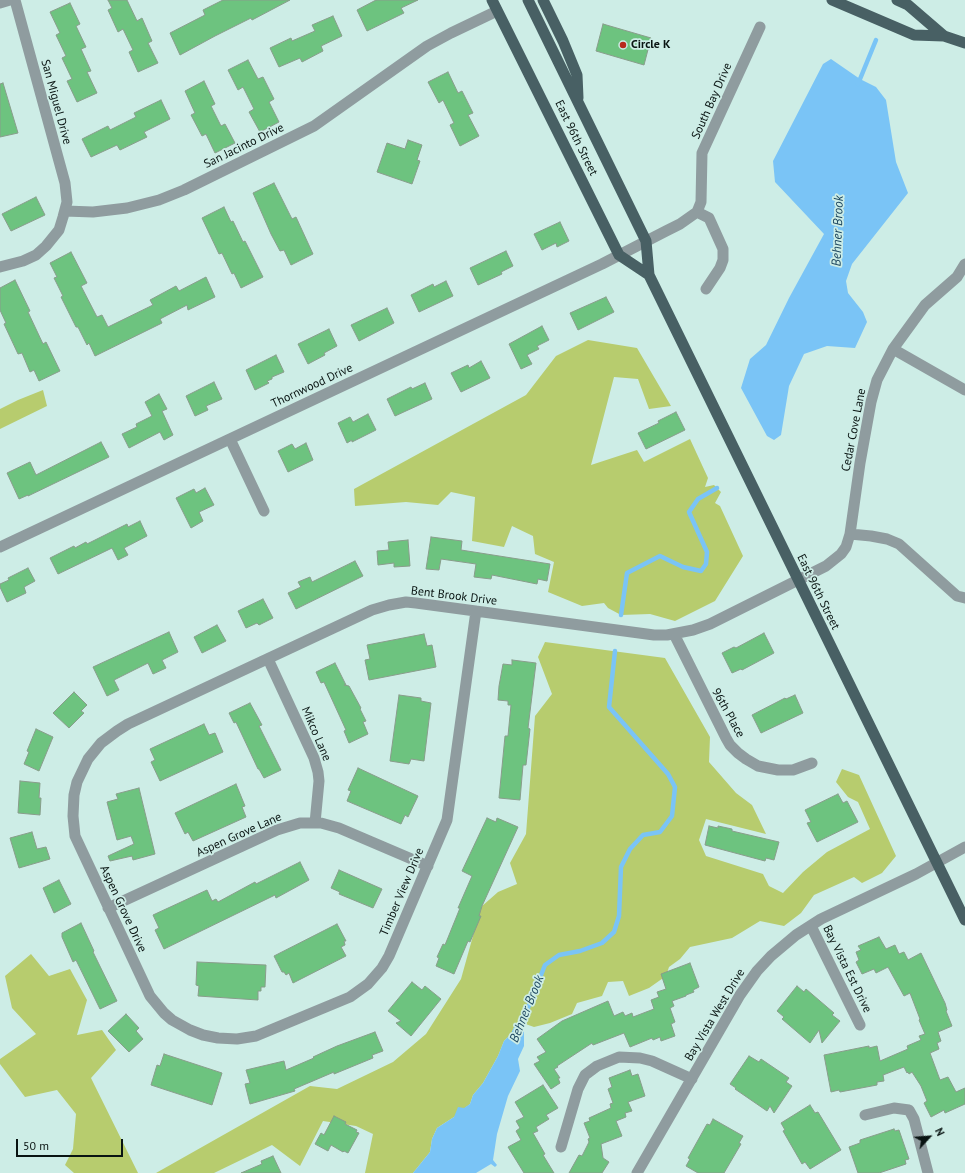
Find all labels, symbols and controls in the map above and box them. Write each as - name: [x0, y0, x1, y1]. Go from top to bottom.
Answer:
- place label: Circle K: [631, 38, 670, 52]
- marker: Circle K: [618, 40, 628, 50]
- street label: San Miguel Drive: [38, 58, 74, 146]
- street label: South Bay Drive: [689, 61, 735, 141]
- street label: East 96th Street: [551, 98, 601, 178]
- street label: San Jacinto Drive: [202, 120, 286, 172]
- water label: Behner Brook: [829, 195, 847, 267]
- street label: Thornwood Drive: [269, 361, 355, 411]
- street label: Cedar Cove Lane: [839, 387, 869, 473]
- street label: East 96th Street: [793, 552, 843, 632]
- street label: Bent Brook Drive: [410, 584, 498, 608]
- street label: 96th Place: [709, 686, 747, 740]
- street label: Mikco Lane: [298, 705, 334, 763]
- street label: Aspen Grove Lane: [194, 810, 284, 860]
- street label: Timber View Drive: [377, 846, 427, 938]
- street label: Aspen Grove Drive: [97, 863, 149, 955]
- street label: Bay Vista Est Drive: [820, 923, 874, 1015]
- street label: Bay Vista West Drive: [682, 966, 748, 1064]
- water label: Behner Brook: [506, 973, 548, 1045]
- north arrow: [909, 1117, 949, 1157]
- text: N: [932, 1125, 948, 1138]
- scale bar: [18, 1131, 125, 1157]
- text: 50 m: [23, 1138, 49, 1153]

